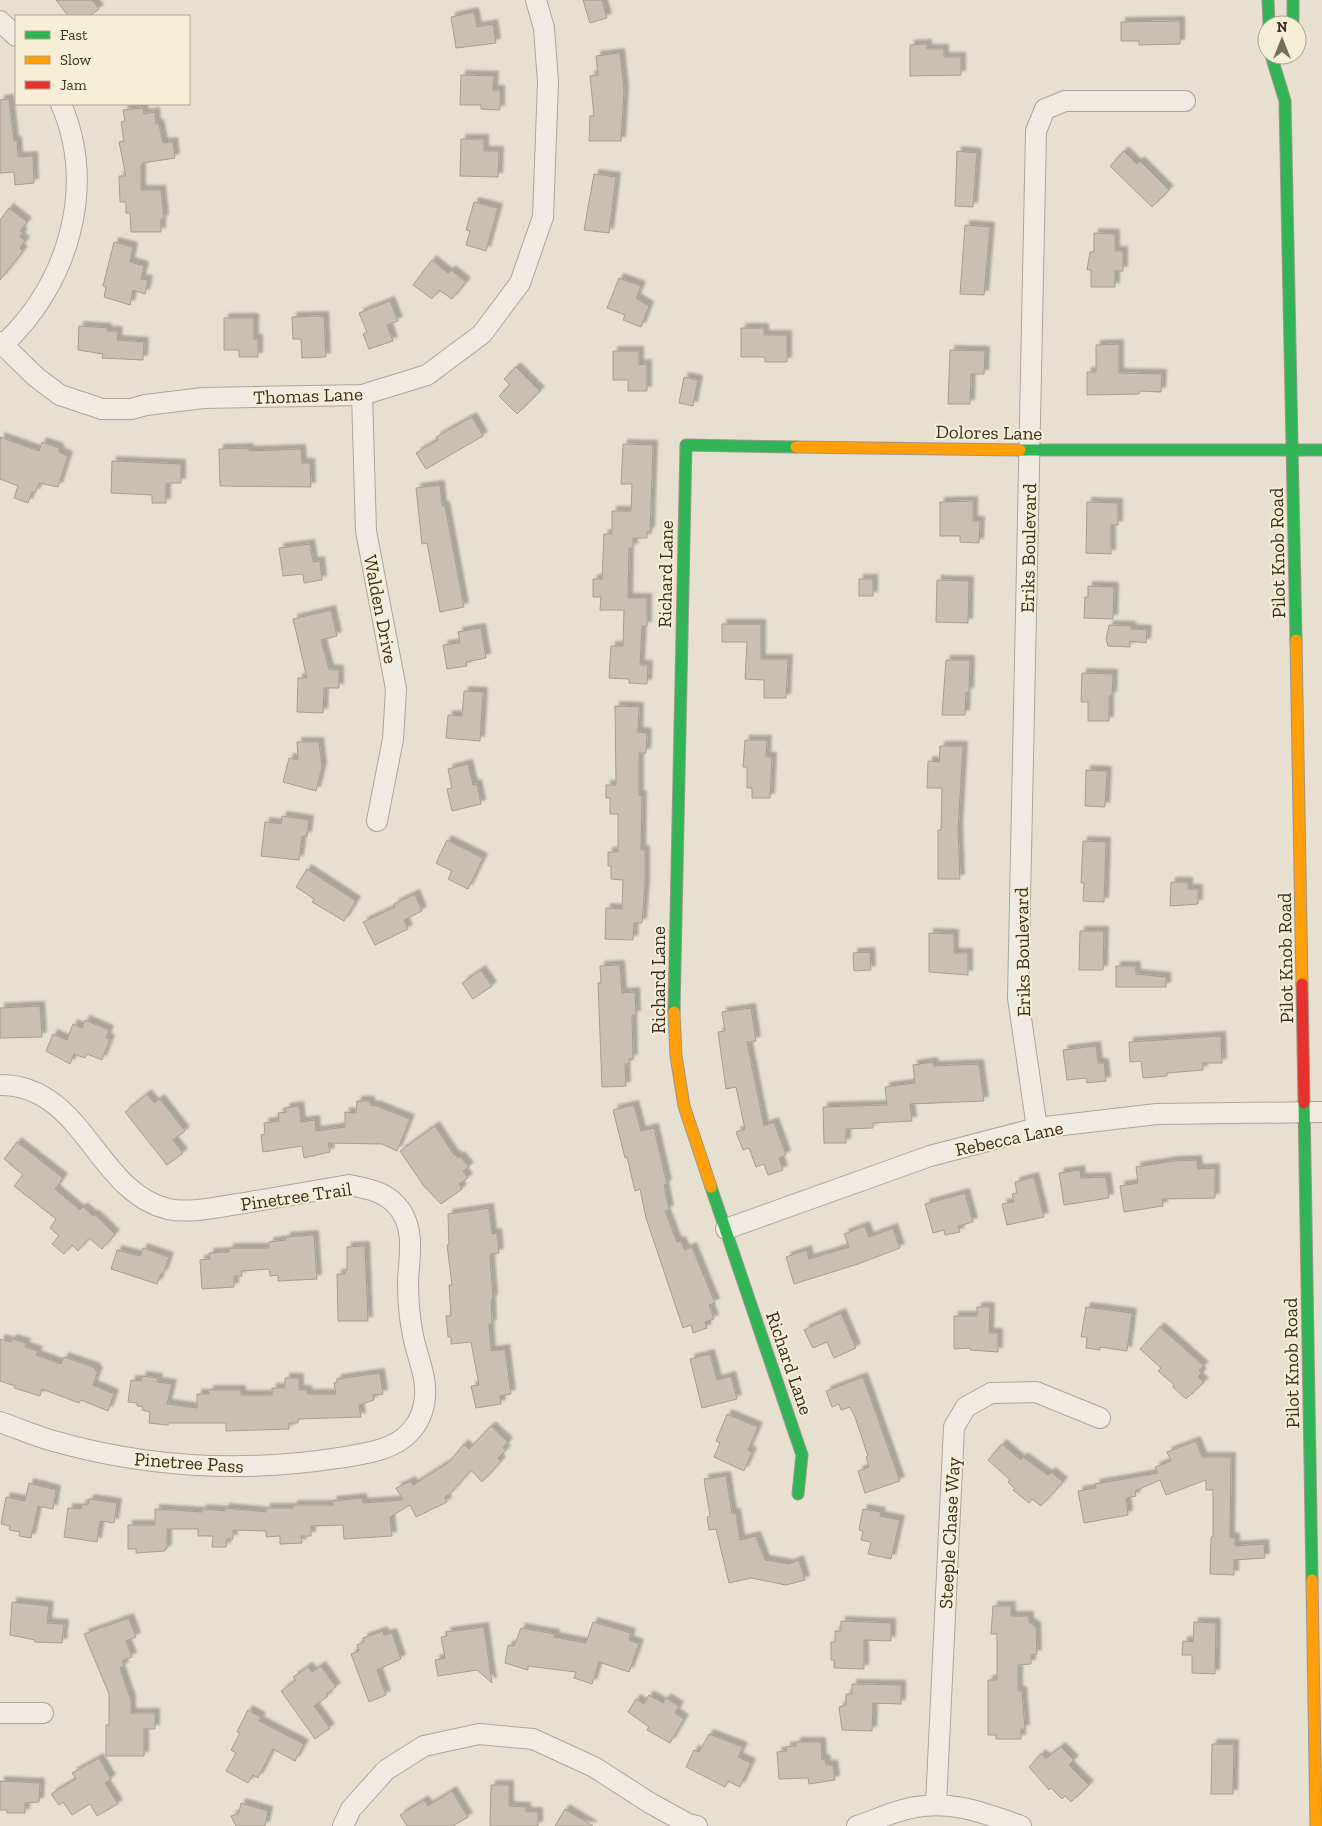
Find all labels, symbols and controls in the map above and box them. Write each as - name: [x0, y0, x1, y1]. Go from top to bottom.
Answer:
- legend: [15, 15, 190, 105]
- north arrow: [1257, 15, 1307, 65]
- text: N: [1277, 19, 1288, 36]
- text: Fast: [60, 26, 88, 44]
- text: Slow: [60, 51, 92, 69]
- text: Jam: [60, 76, 87, 94]
- street label: Thomas Lane: [253, 382, 363, 409]
- street label: Dolores Lane: [935, 420, 1043, 445]
- street label: Eriks Boulevard: [1016, 482, 1041, 613]
- street label: Pilot Knob Road: [1265, 487, 1290, 618]
- street label: Richard Lane: [653, 520, 678, 628]
- street label: Walden Drive: [359, 553, 402, 666]
- street label: Eriks Boulevard: [1010, 886, 1035, 1017]
- street label: Pilot Knob Road: [1273, 892, 1298, 1023]
- street label: Richard Lane: [647, 926, 670, 1034]
- street label: Rebecca Lane: [953, 1116, 1065, 1161]
- street label: Pinetree Trail: [239, 1177, 353, 1216]
- street label: Pilot Knob Road: [1279, 1297, 1304, 1428]
- street label: Richard Lane: [761, 1308, 818, 1418]
- street label: Pinetree Pass: [133, 1447, 245, 1478]
- street label: Steeple Chase Way: [934, 1456, 965, 1610]

